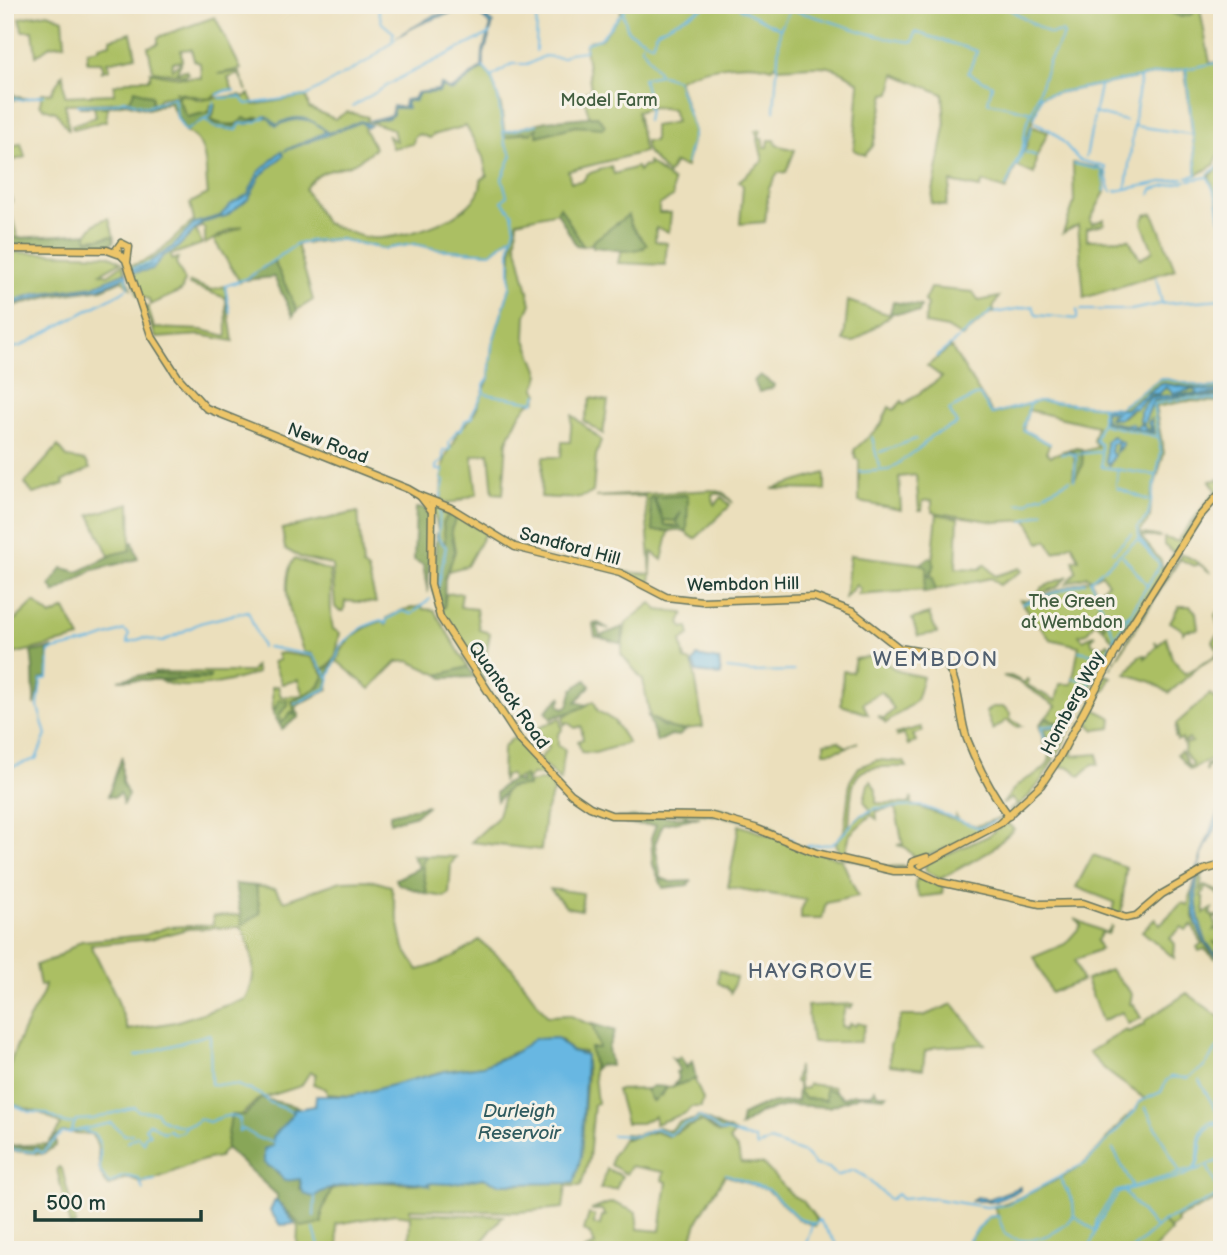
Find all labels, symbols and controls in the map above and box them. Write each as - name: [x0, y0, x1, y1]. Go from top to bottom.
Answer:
- park label: Model Farm: [560, 90, 658, 111]
- street label: New Road: [285, 418, 371, 468]
- street label: Sandford Hill: [517, 523, 623, 570]
- street label: Wembdon Hill: [687, 573, 799, 596]
- park label: The Green at Wembdon: [1021, 591, 1123, 633]
- street label: Quantock Road: [464, 638, 553, 753]
- district label: WEMBDON: [873, 647, 999, 672]
- street label: Homberg Way: [1036, 647, 1109, 758]
- district label: HAYGROVE: [748, 959, 874, 984]
- water label: Durleigh Reservoir: [477, 1100, 562, 1145]
- scale bar: [35, 1178, 201, 1222]
- text: 500 m: [46, 1191, 106, 1216]

